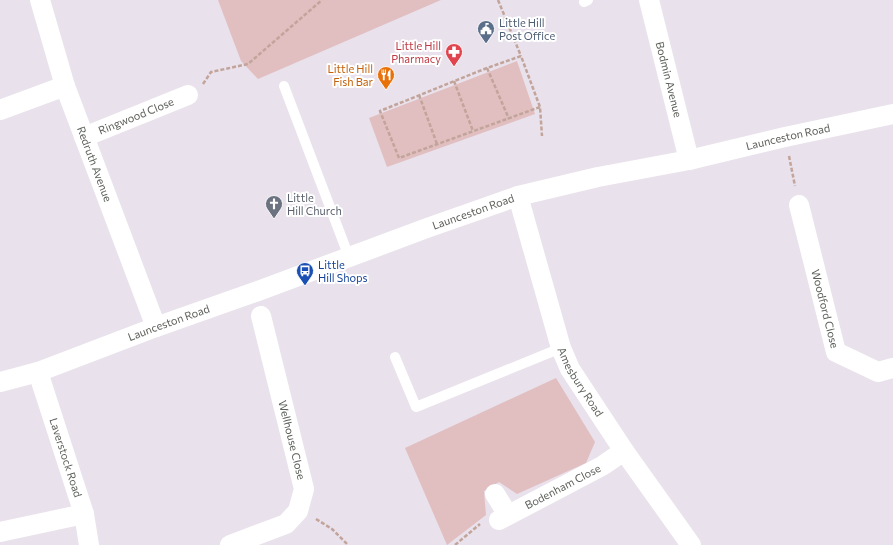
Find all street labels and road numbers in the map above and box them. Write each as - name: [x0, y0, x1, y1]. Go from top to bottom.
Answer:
- street label: Bodmin Avenue: [654, 40, 685, 119]
- street label: Ringwood Close: [96, 94, 176, 137]
- street label: Launceston Road: [744, 121, 831, 152]
- street label: Redruth Avenue: [75, 124, 115, 203]
- street label: Launceston Road: [430, 191, 516, 232]
- street label: Woodford Close: [809, 268, 842, 350]
- street label: Launceston Road: [126, 302, 211, 343]
- street label: Amesbury Road: [555, 345, 606, 419]
- street label: Wellhouse Close: [276, 399, 309, 481]
- street label: Laverstock Road: [47, 416, 85, 499]
- street label: Bodenham Close: [522, 461, 603, 511]

